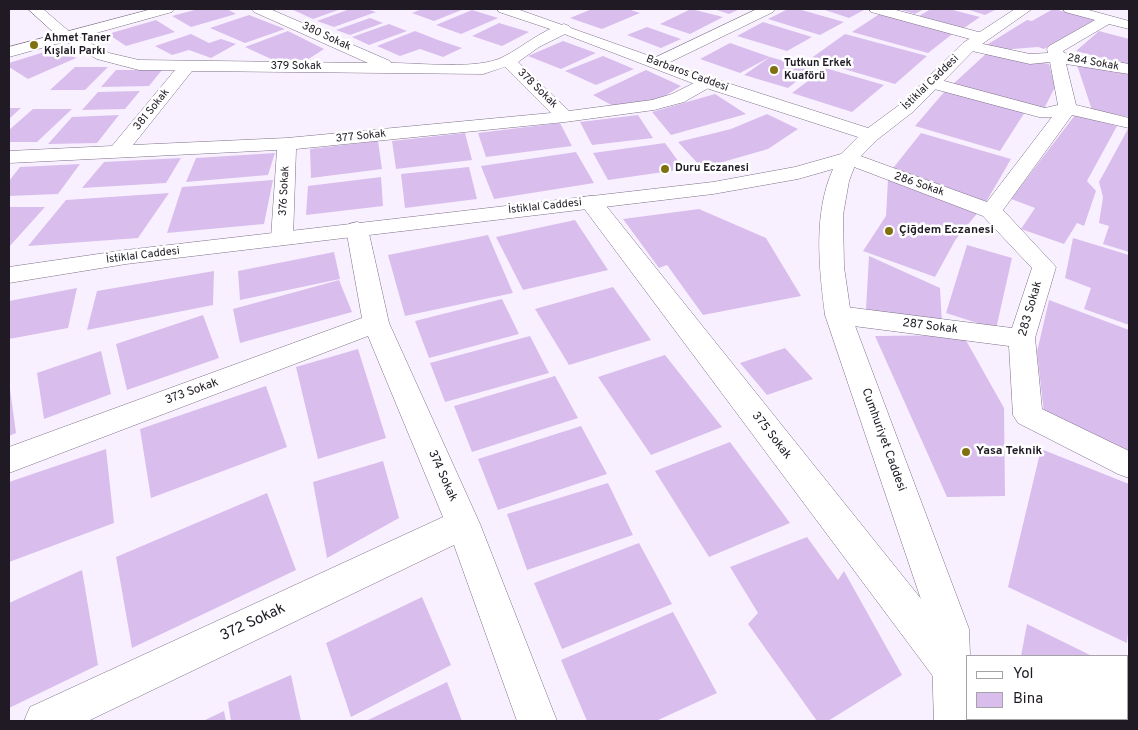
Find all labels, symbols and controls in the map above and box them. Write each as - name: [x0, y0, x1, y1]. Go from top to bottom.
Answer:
- street label: 380 Sokak: [299, 20, 353, 54]
- place label: Ahmet Taner Kışlalı Parkı: [44, 32, 111, 58]
- marker: Ahmet Taner Kışlalı Parkı: [28, 39, 40, 51]
- street label: 284 Sokak: [1066, 52, 1120, 74]
- street label: Barbaros Caddesi: [644, 53, 730, 95]
- street label: İstiklal Caddesi: [900, 53, 962, 113]
- place label: Tutkun Erkek Kuaförü: [784, 57, 852, 83]
- street label: 379 Sokak: [270, 60, 322, 74]
- marker: Tutkun Erkek Kuaförü: [768, 64, 780, 76]
- street label: 378 Sokak: [514, 67, 560, 111]
- street label: 381 Sokak: [131, 87, 173, 133]
- street label: 377 Sokak: [335, 128, 387, 146]
- place label: Duru Eczanesi: [675, 162, 749, 176]
- marker: Duru Eczanesi: [659, 163, 671, 175]
- street label: 376 Sokak: [277, 165, 293, 217]
- street label: 286 Sokak: [892, 170, 946, 200]
- street label: İstiklal Caddesi: [508, 197, 582, 217]
- place label: Çiğdem Eczanesi: [899, 224, 994, 238]
- marker: Çiğdem Eczanesi: [883, 225, 895, 237]
- street label: İstiklal Caddesi: [106, 245, 180, 267]
- street label: 283 Sokak: [1016, 280, 1046, 338]
- street label: 287 Sokak: [901, 316, 959, 338]
- street label: 373 Sokak: [163, 376, 221, 408]
- street label: Cumhuriyet Caddesi: [858, 386, 908, 494]
- street label: 375 Sokak: [748, 409, 794, 463]
- place label: Yasa Teknik: [976, 445, 1042, 459]
- marker: Yasa Teknik: [960, 446, 972, 458]
- street label: 374 Sokak: [424, 448, 460, 504]
- street label: 372 Sokak: [218, 600, 288, 646]
- legend: [966, 655, 1128, 720]
- text: Yol: [1013, 665, 1034, 684]
- text: Bina: [1013, 690, 1043, 709]

